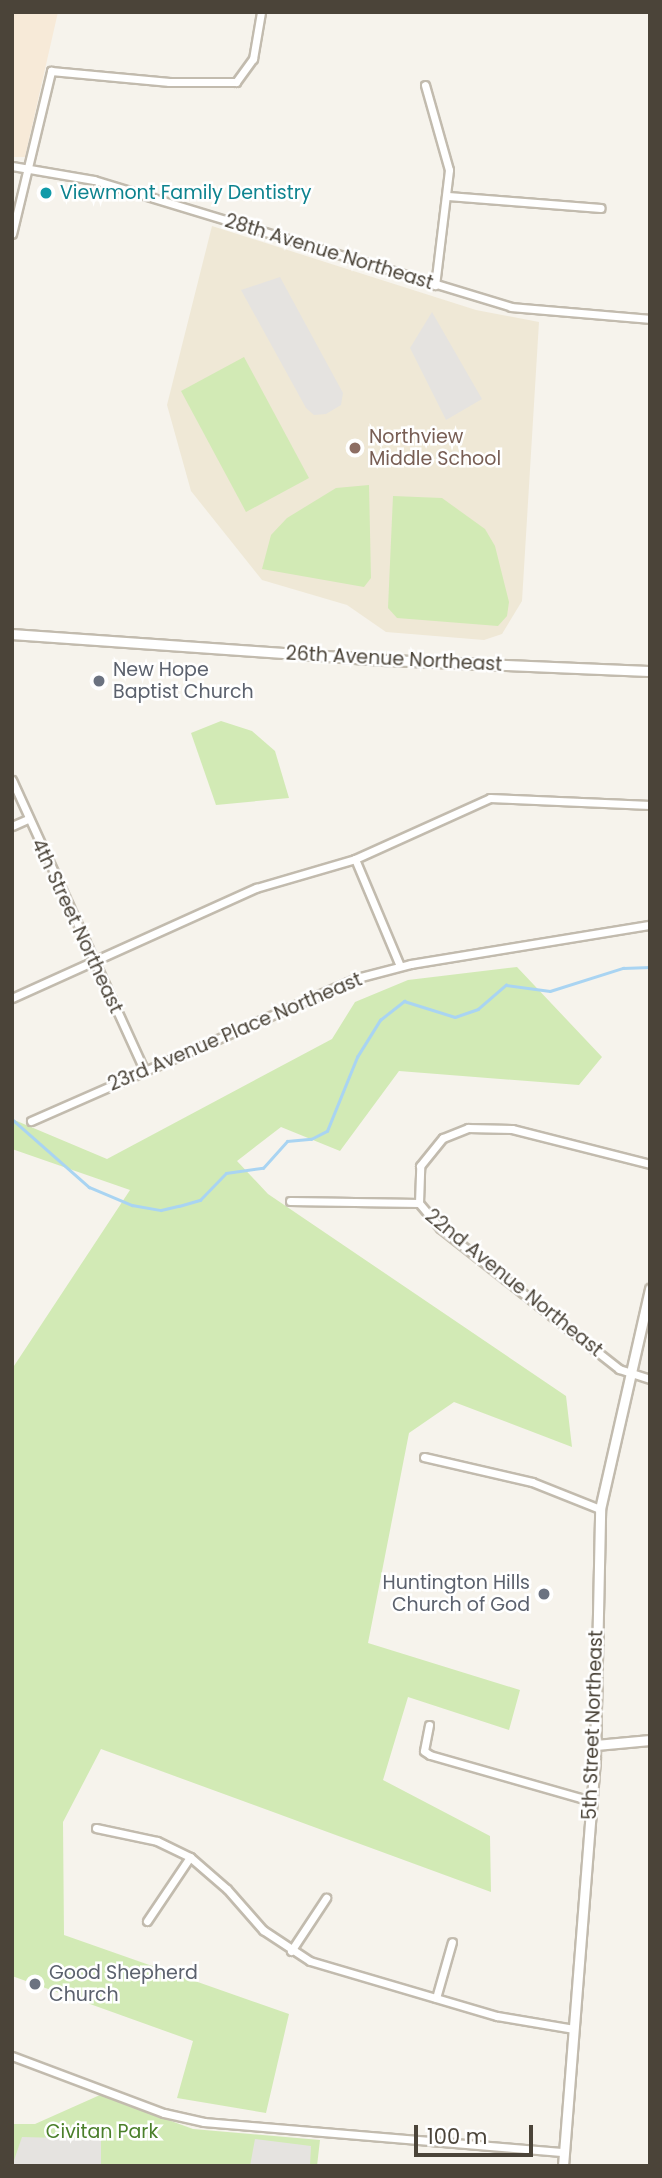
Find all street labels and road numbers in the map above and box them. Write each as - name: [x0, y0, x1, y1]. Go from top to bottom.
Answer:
- street label: 28th Avenue Northeast: [222, 209, 436, 295]
- street label: 26th Avenue Northeast: [285, 642, 503, 676]
- street label: 4th Street Northeast: [27, 835, 127, 1017]
- street label: 23rd Avenue Place Northeast: [105, 968, 365, 1096]
- street label: 22nd Avenue Northeast: [421, 1204, 607, 1362]
- street label: 5th Street Northeast: [578, 1630, 608, 1820]

